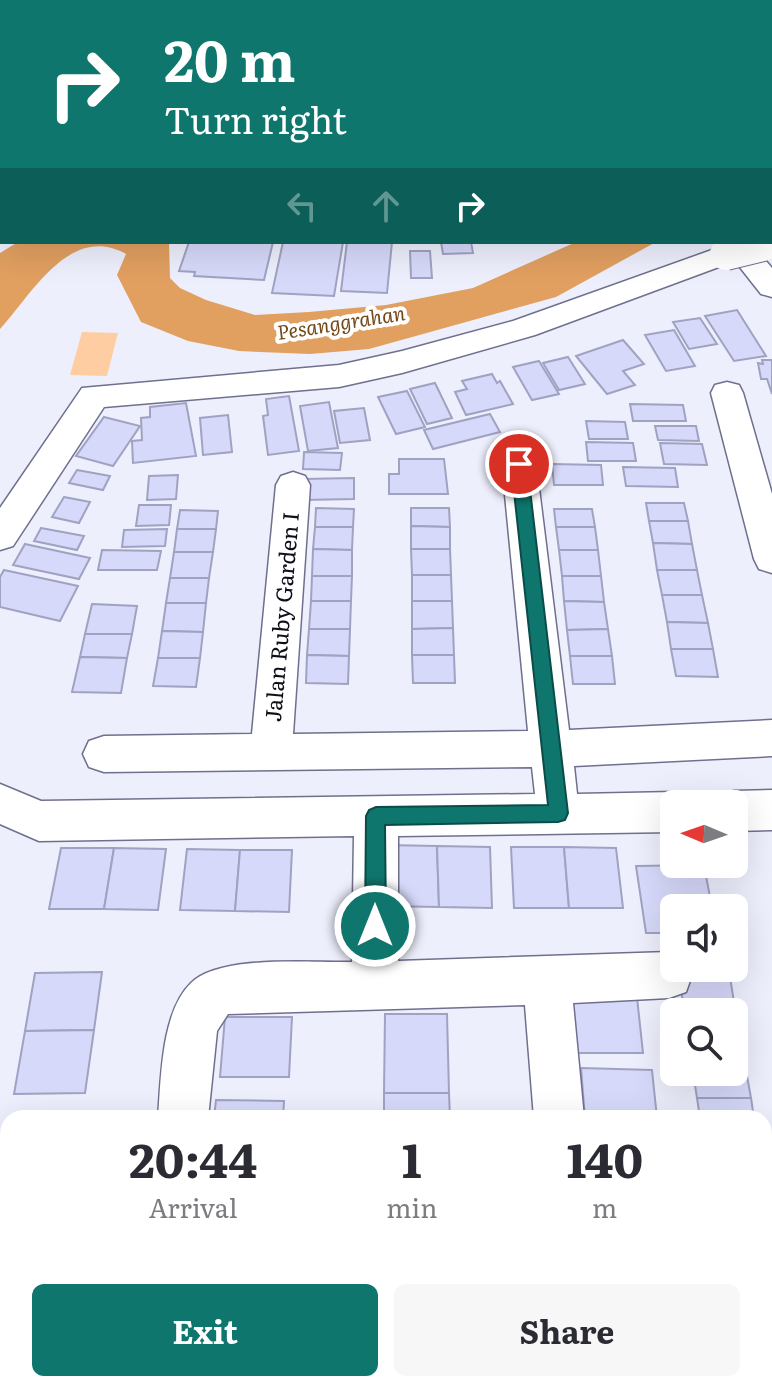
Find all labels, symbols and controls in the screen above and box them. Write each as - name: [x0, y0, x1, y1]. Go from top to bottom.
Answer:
- text: 20 m: [164, 16, 296, 99]
- icon: right: [32, 32, 136, 136]
- text: Turn right: [164, 92, 347, 145]
- icon: left: [280, 184, 324, 228]
- icon: ahead: [364, 184, 408, 228]
- icon: right: [448, 184, 492, 228]
- water label: Pesanggrahan: [274, 296, 407, 346]
- pin: [485, 430, 553, 498]
- icon: arrive: [497, 442, 541, 486]
- street label: Jalan Ruby Garden I: [255, 511, 306, 723]
- north arrow: [660, 790, 748, 878]
- map controls: [660, 790, 748, 1086]
- position arrow: [333, 884, 417, 968]
- button: sound: [660, 894, 748, 982]
- button: search: [660, 998, 748, 1086]
- text: 20:44: [129, 1122, 257, 1193]
- text: 1: [402, 1122, 422, 1193]
- text: 140: [566, 1122, 643, 1193]
- text: Arrival: [149, 1187, 238, 1226]
- text: min: [386, 1187, 437, 1226]
- text: m: [592, 1187, 617, 1226]
- button: Exit: [32, 1284, 378, 1376]
- button: Share: [394, 1284, 740, 1376]

